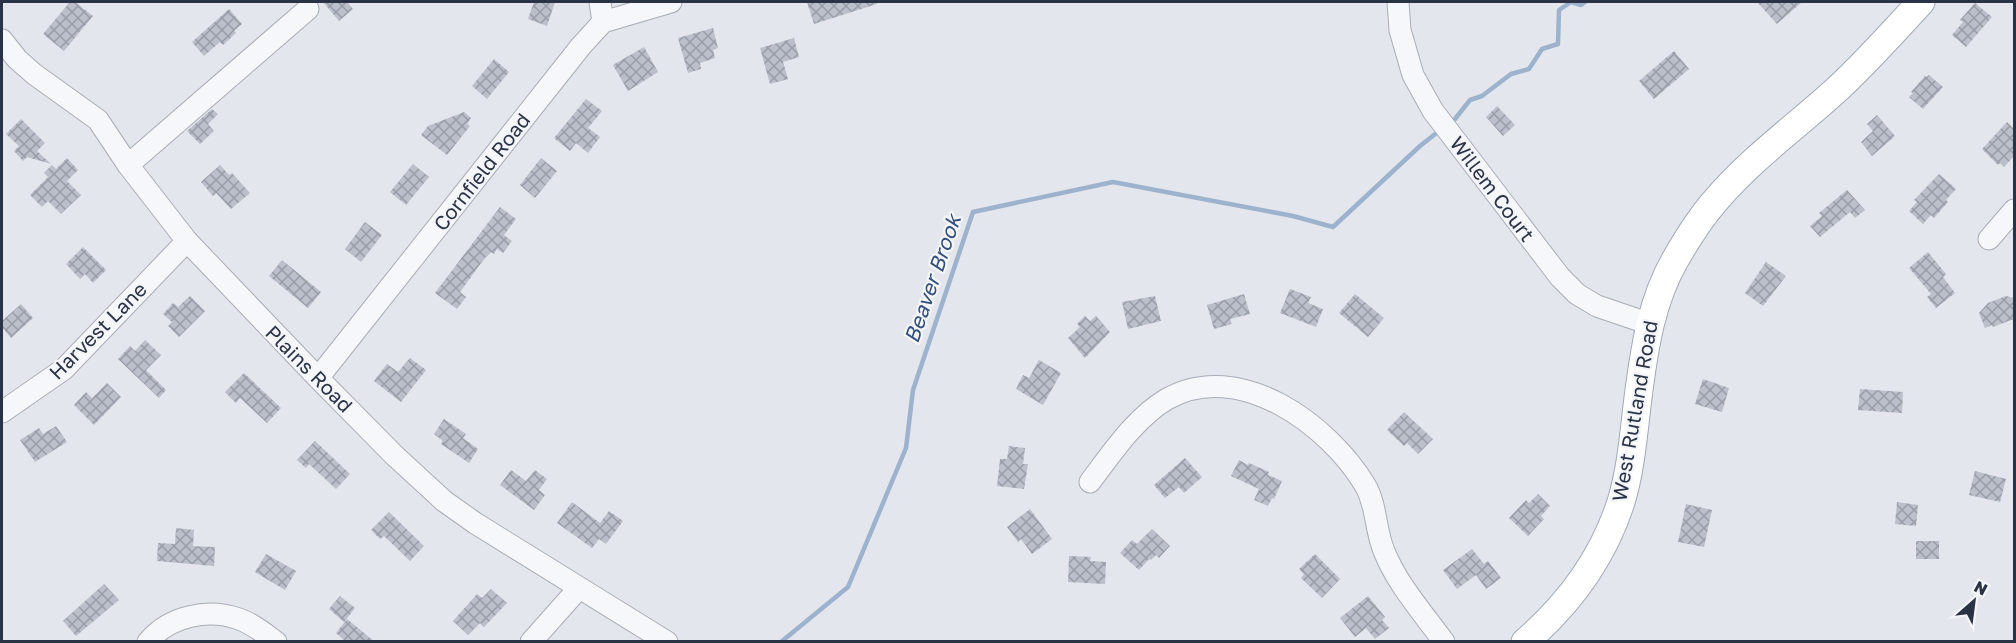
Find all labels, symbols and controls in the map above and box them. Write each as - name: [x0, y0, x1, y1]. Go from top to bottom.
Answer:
- street label: Cornfield Road: [428, 108, 535, 235]
- street label: Willem Court: [1445, 131, 1540, 246]
- water label: Beaver Brook: [898, 209, 967, 346]
- street label: Harvest Lane: [44, 277, 151, 384]
- street label: West Rutland Road: [1606, 319, 1662, 503]
- street label: Plains Road: [261, 320, 358, 417]
- north arrow: [1944, 571, 2004, 631]
- text: N: [1971, 576, 1991, 599]

